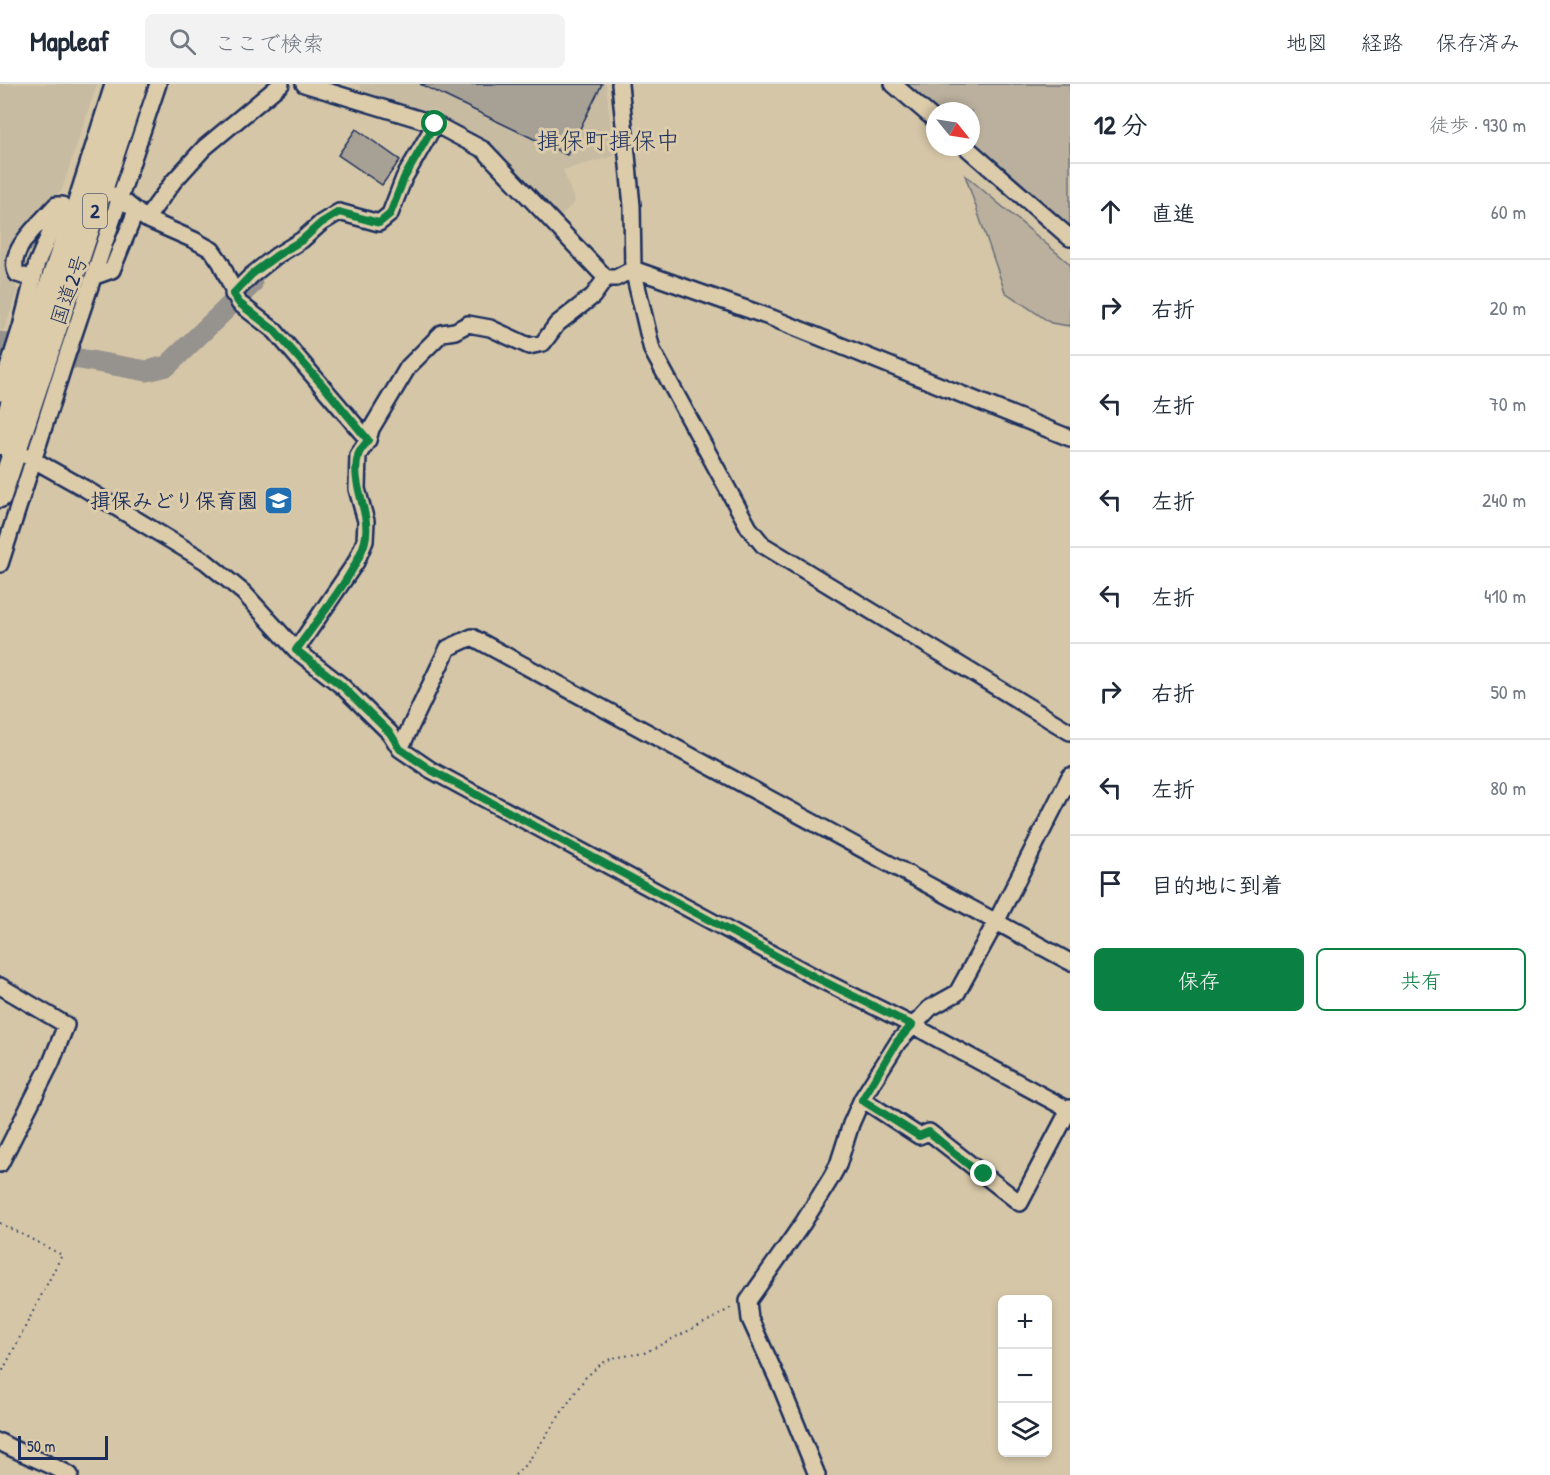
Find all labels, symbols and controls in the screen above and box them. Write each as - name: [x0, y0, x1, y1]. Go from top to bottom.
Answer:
- search box: [145, 14, 565, 68]
- text: Mapleaf: [30, 22, 109, 60]
- icon: search: [166, 25, 199, 58]
- text: ここで検索: [214, 28, 324, 58]
- text: 地図: [1286, 28, 1328, 57]
- text: 経路: [1361, 28, 1403, 57]
- text: 保存済み: [1436, 28, 1520, 57]
- north arrow: [926, 102, 980, 156]
- text: 12 分: [1094, 107, 1148, 142]
- route start: [421, 110, 447, 136]
- text: 徒歩 · 930 m: [1429, 111, 1526, 138]
- district label: 揖保町揖保中: [536, 124, 680, 156]
- road number: 2: [83, 194, 107, 228]
- icon: ahead: [1094, 195, 1127, 228]
- text: 直進: [1151, 198, 1195, 228]
- text: 60 m: [1491, 198, 1526, 225]
- street label: 国道2号: [43, 251, 94, 329]
- icon: right: [1094, 291, 1127, 324]
- text: 右折: [1151, 294, 1195, 324]
- text: 20 m: [1489, 294, 1526, 321]
- icon: left: [1094, 387, 1127, 420]
- text: 左折: [1151, 390, 1195, 420]
- text: 70 m: [1489, 390, 1526, 417]
- icon: left: [1094, 483, 1127, 516]
- school or university icon: 揖保みどり保育園: [263, 485, 295, 517]
- place label: 揖保みどり保育園: [90, 486, 258, 515]
- text: 左折: [1151, 486, 1195, 516]
- text: 240 m: [1482, 486, 1526, 513]
- icon: left: [1094, 579, 1127, 612]
- text: 左折: [1151, 582, 1195, 612]
- text: 410 m: [1484, 582, 1526, 609]
- icon: right: [1094, 675, 1127, 708]
- text: 右折: [1151, 678, 1195, 708]
- text: 50 m: [1490, 678, 1526, 705]
- icon: left: [1094, 771, 1127, 804]
- text: 左折: [1151, 774, 1195, 804]
- text: 80 m: [1490, 774, 1526, 801]
- icon: arrive: [1094, 867, 1127, 900]
- text: 目的地に到着: [1151, 870, 1283, 900]
- button: 保存: [1094, 948, 1304, 1011]
- button: 共有: [1316, 948, 1526, 1011]
- route end: [970, 1160, 996, 1186]
- map controls: [998, 1295, 1052, 1457]
- button: +: [998, 1295, 1052, 1349]
- button: −: [998, 1349, 1052, 1403]
- button: layers: [998, 1403, 1052, 1457]
- scale bar: [18, 1433, 108, 1460]
- text: 50 m: [27, 1435, 56, 1457]

